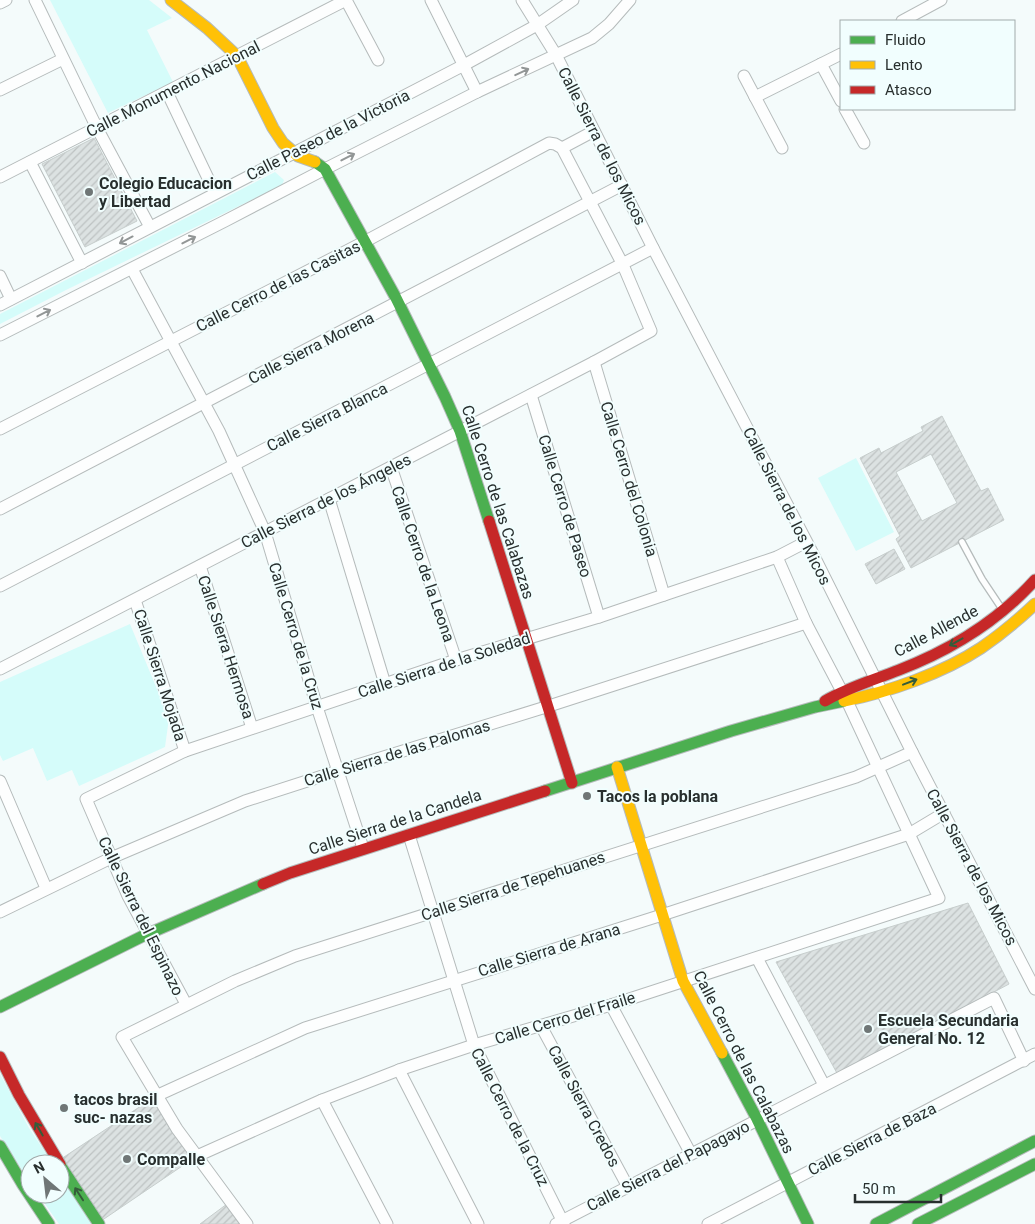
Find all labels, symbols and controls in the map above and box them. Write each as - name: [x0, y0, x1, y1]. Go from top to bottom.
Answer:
- legend: [840, 20, 1015, 110]
- text: Fluido: [885, 31, 926, 49]
- street label: Calle Monumento Nacional: [83, 37, 263, 141]
- text: Lento: [885, 56, 923, 74]
- street label: Calle Sierra de los Micos: [554, 64, 650, 228]
- one-way arrow: [514, 66, 529, 76]
- text: Atasco: [885, 81, 932, 99]
- street label: Calle Paseo de la Victoria: [243, 86, 413, 184]
- one-way arrow: [340, 152, 355, 161]
- place label: Colegio Educacion y Libertad: [99, 174, 232, 211]
- marker: Colegio Educacion y Libertad: [83, 186, 95, 198]
- one-way arrow: [118, 235, 133, 245]
- one-way arrow: [181, 235, 196, 245]
- street label: Calle Cerro de las Casitas: [193, 236, 363, 336]
- one-way arrow: [36, 308, 51, 318]
- street label: Calle Sierra Morena: [245, 308, 377, 388]
- street label: Calle Sierra Blanca: [263, 378, 391, 456]
- street label: Calle Cerro del Colonia: [596, 399, 662, 559]
- street label: Calle Cerro de las Calabazas: [458, 403, 538, 601]
- street label: Calle Sierra de los Micos: [739, 424, 835, 588]
- street label: Calle Cerro de Paseo: [534, 432, 596, 580]
- street label: Calle Sierra de los Ángeles: [238, 450, 414, 552]
- street label: Calle Cerro de la Leona: [387, 483, 459, 645]
- street label: Calle Cerro de la Cruz: [265, 560, 327, 712]
- street label: Calle Sierra Hermosa: [194, 573, 258, 721]
- street label: Calle Allende: [891, 601, 981, 661]
- street label: Calle Sierra Mojada: [130, 607, 190, 743]
- street label: Calle Sierra de la Soledad: [355, 628, 533, 702]
- one-way arrow: [949, 638, 963, 648]
- one-way arrow: [902, 677, 917, 686]
- street label: Calle Sierra de las Palomas: [302, 716, 492, 790]
- street label: Calle Sierra de la Candela: [306, 785, 484, 859]
- street label: Calle Sierra de los Micos: [923, 785, 1021, 949]
- place label: Tacos la poblana: [597, 787, 718, 806]
- marker: Tacos la poblana: [581, 790, 593, 802]
- street label: Calle Sierra del Espinazo: [94, 833, 188, 999]
- street label: Calle Sierra de Tepehuanes: [419, 847, 607, 925]
- street label: Calle Sierra de Arana: [476, 919, 622, 981]
- street label: Calle Cerro de las Calabazas: [690, 967, 798, 1157]
- street label: Calle Cerro del Fraile: [492, 988, 638, 1048]
- place label: Escuela Secundaria General No. 12: [878, 1011, 1019, 1048]
- marker: Escuela Secundaria General No. 12: [862, 1023, 874, 1035]
- street label: Calle Sierra Credos: [544, 1042, 624, 1170]
- street label: Calle Cerro de la Cruz: [467, 1045, 553, 1189]
- place label: tacos brasil suc- nazas: [74, 1090, 157, 1127]
- street label: Calle Sierra de Baza: [805, 1098, 939, 1180]
- marker: tacos brasil suc- nazas: [58, 1102, 70, 1114]
- street label: Calle Sierra del Papagayo: [583, 1117, 753, 1215]
- one-way arrow: [33, 1123, 43, 1137]
- place label: Compalle: [137, 1150, 205, 1169]
- marker: Compalle: [121, 1153, 133, 1165]
- north arrow: [20, 1154, 70, 1204]
- text: N: [31, 1158, 47, 1177]
- scale bar: [855, 1172, 941, 1204]
- text: 50 m: [862, 1180, 896, 1198]
- one-way arrow: [74, 1188, 84, 1202]

